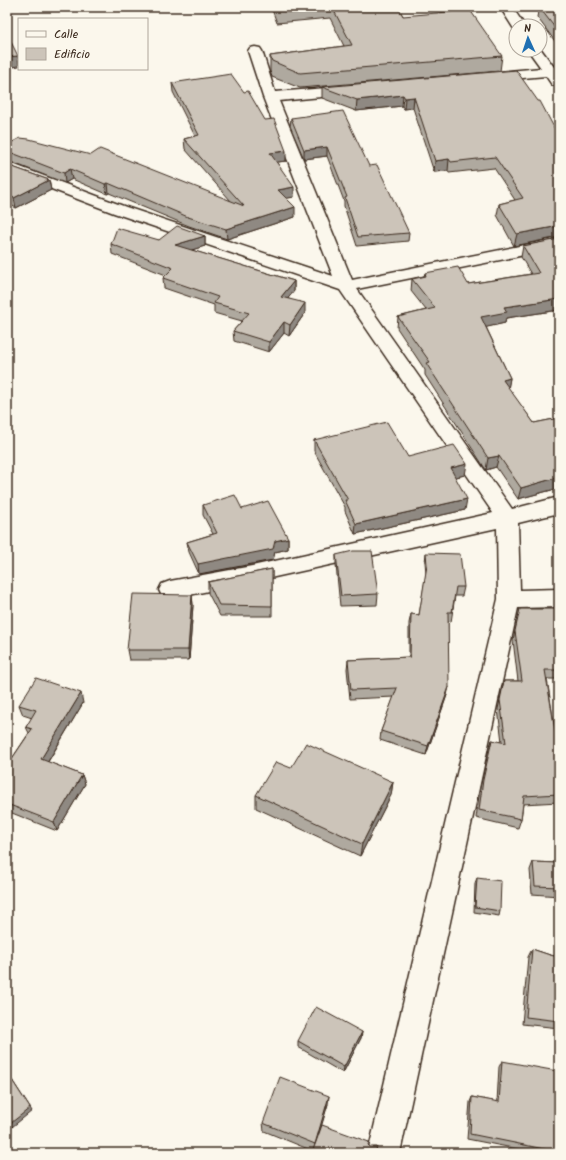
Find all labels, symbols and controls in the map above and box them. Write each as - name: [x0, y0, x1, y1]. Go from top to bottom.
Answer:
- legend: [18, 18, 148, 70]
- north arrow: [508, 18, 548, 58]
- text: N: [524, 20, 532, 38]
- text: Calle: [54, 25, 79, 44]
- text: Edificio: [54, 45, 90, 64]

